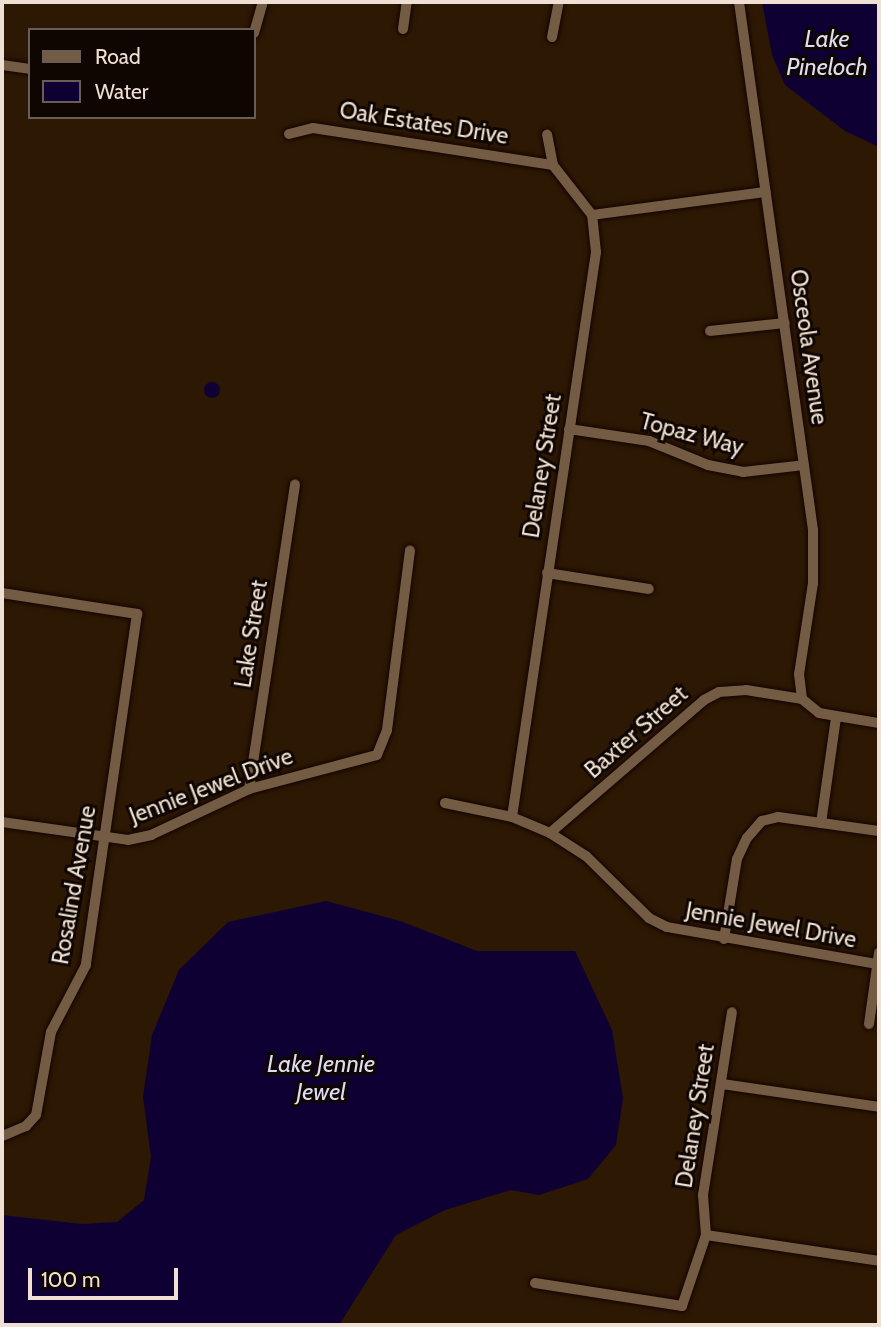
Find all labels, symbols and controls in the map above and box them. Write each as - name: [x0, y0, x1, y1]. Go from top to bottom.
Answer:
- water label: Lake Pineloch: [786, 25, 868, 81]
- legend: [28, 28, 256, 119]
- text: Road: [95, 44, 141, 69]
- text: Water: [95, 79, 148, 104]
- street label: Oak Estates Drive: [338, 96, 510, 150]
- street label: Osceola Avenue: [784, 268, 834, 426]
- street label: Delaney Street: [517, 392, 567, 540]
- street label: Topaz Way: [637, 407, 747, 461]
- street label: Lake Street: [229, 578, 273, 690]
- street label: Baxter Street: [579, 680, 693, 784]
- street label: Jennie Jewel Drive: [125, 742, 297, 830]
- street label: Rosalind Avenue: [46, 803, 102, 967]
- street label: Jennie Jewel Drive: [684, 896, 858, 954]
- street label: Delaney Street: [670, 1042, 720, 1190]
- water label: Lake Jennie Jewel: [267, 1050, 375, 1106]
- scale bar: [32, 1254, 182, 1298]
- text: 100 m: [41, 1267, 100, 1292]

